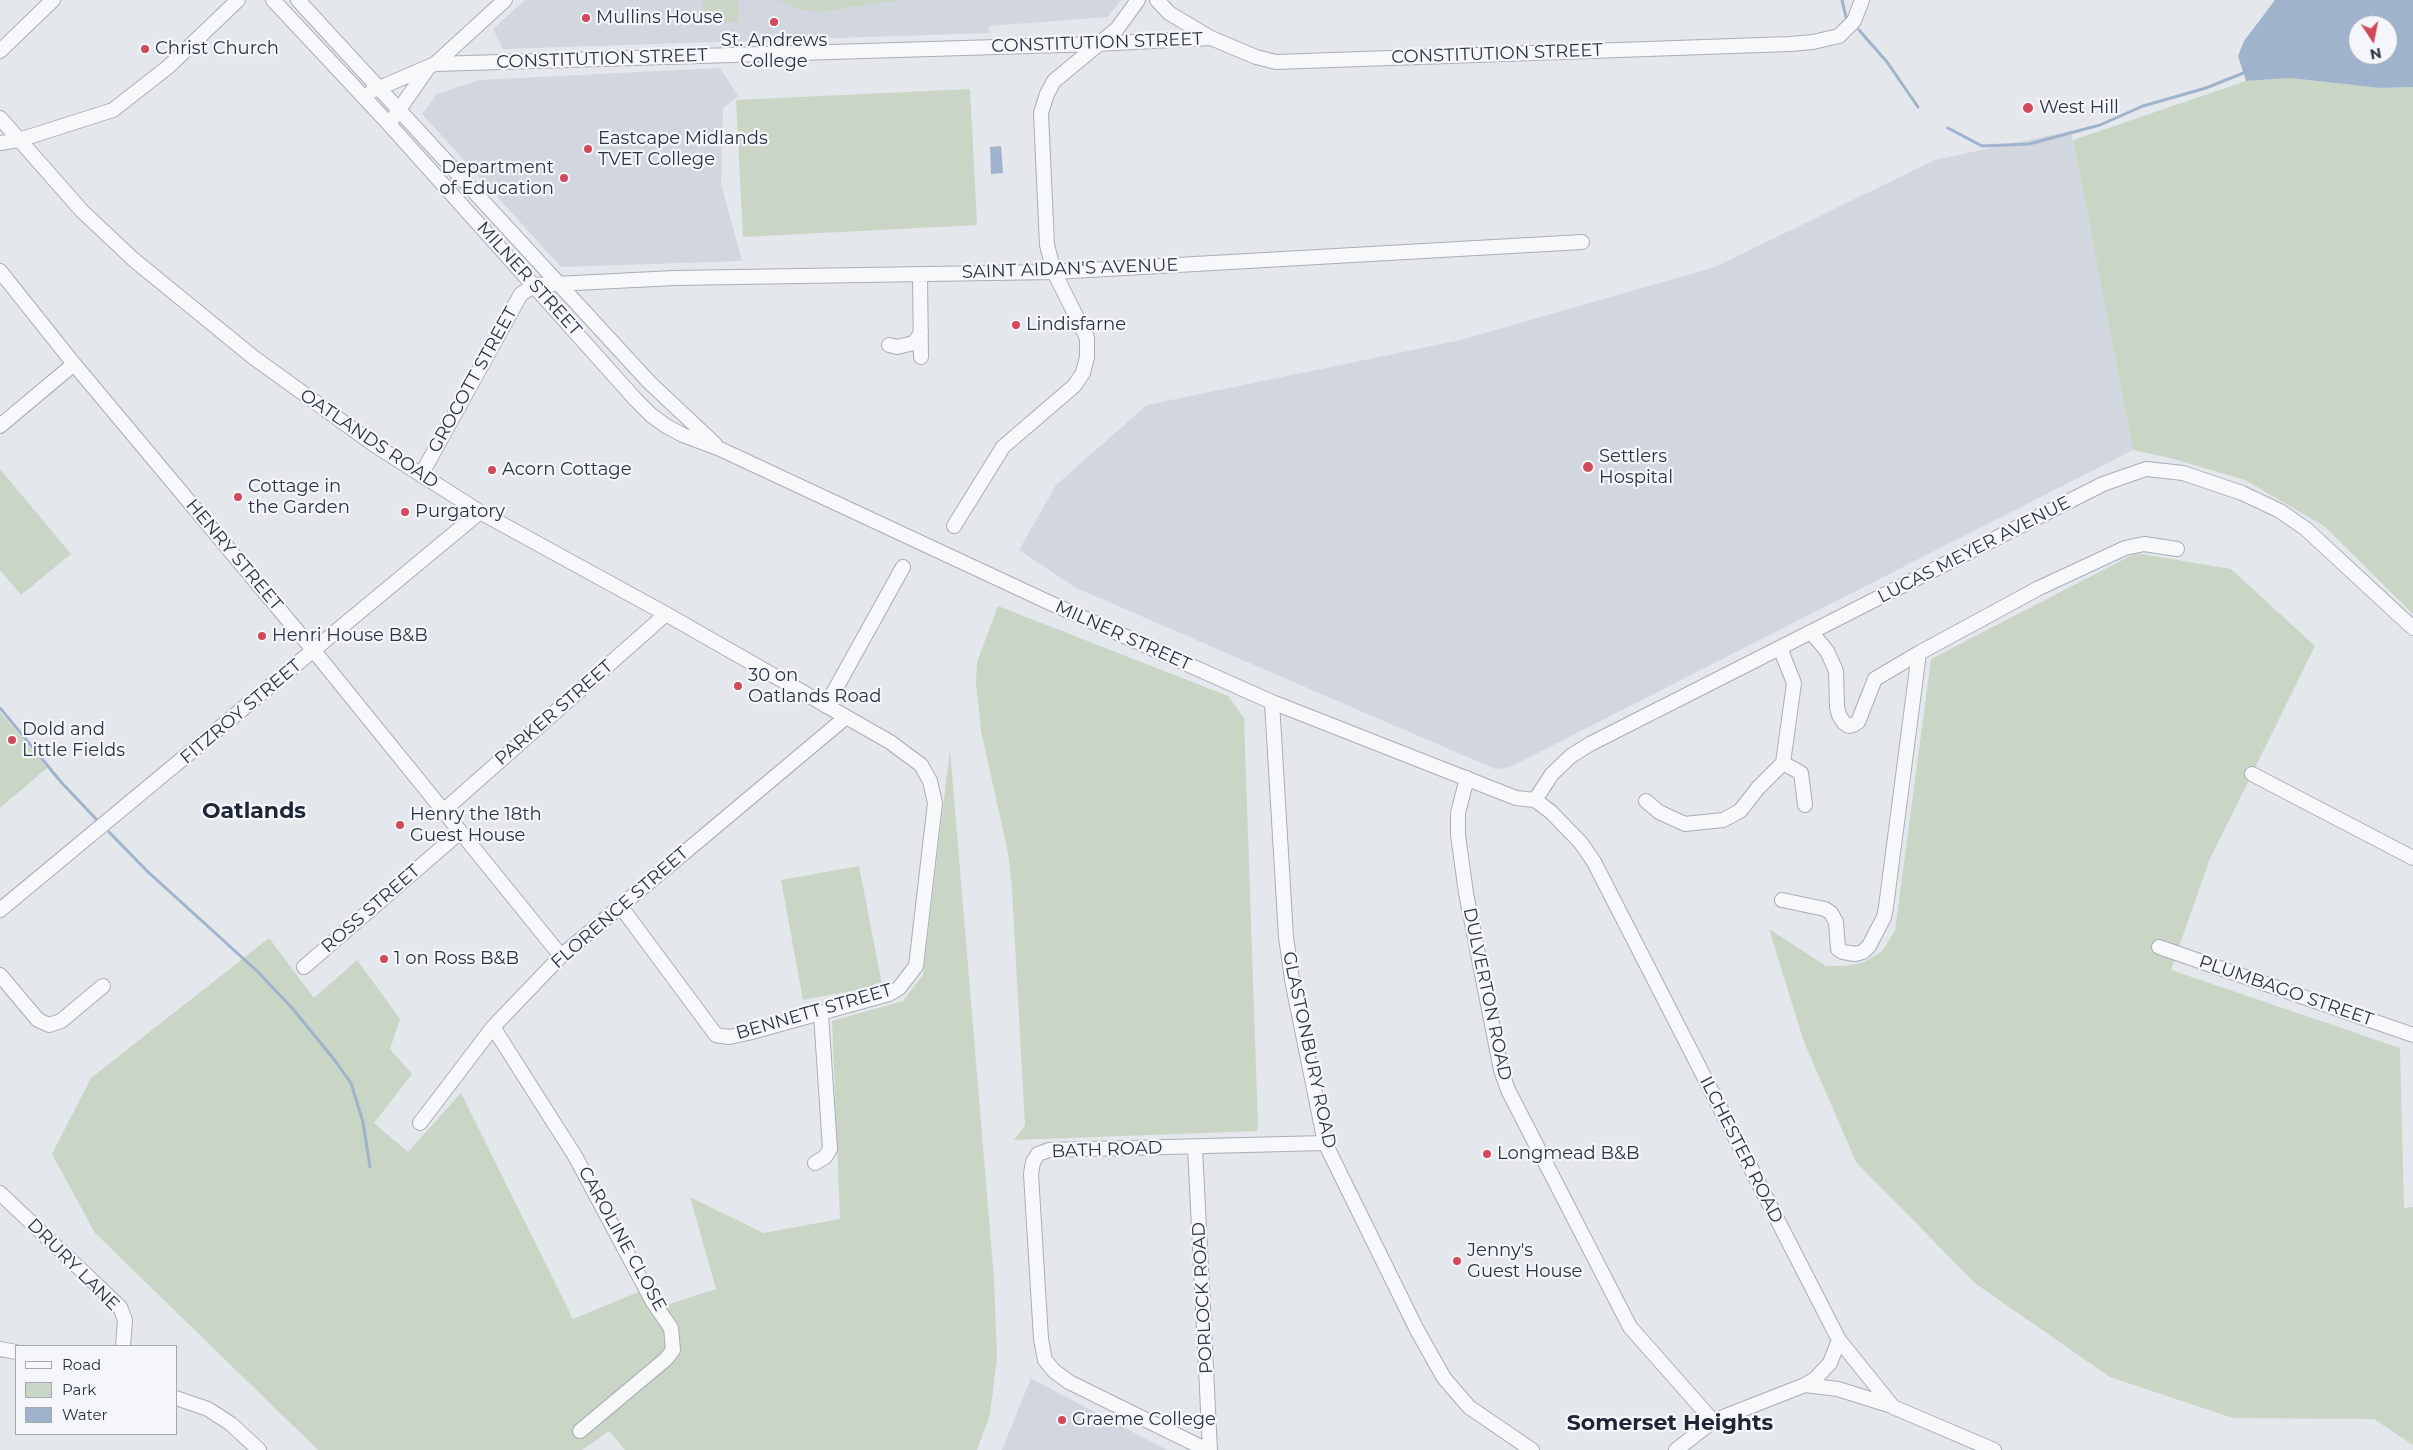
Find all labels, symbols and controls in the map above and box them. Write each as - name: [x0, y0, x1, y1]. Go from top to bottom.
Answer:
- place label: Mullins House: [596, 7, 723, 29]
- marker: Mullins House: [580, 12, 592, 24]
- north arrow: [2348, 15, 2398, 65]
- marker: St. Andrews College: [768, 16, 780, 28]
- street label: CONSTITUTION STREET: [991, 29, 1203, 57]
- place label: St. Andrews College: [721, 30, 827, 72]
- place label: Christ Church: [155, 38, 279, 60]
- street label: CONSTITUTION STREET: [1391, 40, 1603, 68]
- marker: Christ Church: [139, 43, 151, 55]
- text: N: [2368, 44, 2383, 64]
- street label: CONSTITUTION STREET: [496, 45, 708, 73]
- place label: West Hill: [2039, 97, 2119, 119]
- marker: West Hill: [2021, 101, 2035, 115]
- place label: Eastcape Midlands TVET College: [598, 128, 768, 170]
- marker: Eastcape Midlands TVET College: [582, 143, 594, 155]
- place label: Department of Education: [439, 157, 554, 200]
- marker: Department of Education: [558, 172, 570, 184]
- street label: MILNER STREET: [472, 217, 586, 341]
- street label: SAINT AIDAN'S AVENUE: [961, 254, 1179, 284]
- street label: GROCOTT STREET: [424, 303, 522, 457]
- place label: Lindisfarne: [1026, 314, 1126, 336]
- marker: Lindisfarne: [1010, 319, 1022, 331]
- street label: OATLANDS ROAD: [296, 385, 442, 493]
- place label: Settlers Hospital: [1599, 446, 1673, 488]
- place label: Acorn Cottage: [502, 459, 632, 481]
- marker: Settlers Hospital: [1581, 460, 1595, 474]
- marker: Acorn Cottage: [486, 464, 498, 476]
- place label: Cottage in the Garden: [248, 476, 350, 518]
- marker: Cottage in the Garden: [232, 491, 244, 503]
- street label: LUCAS MEYER AVENUE: [1874, 492, 2074, 608]
- street label: HENRY STREET: [181, 495, 287, 615]
- place label: Purgatory: [415, 501, 505, 523]
- marker: Purgatory: [399, 506, 411, 518]
- street label: MILNER STREET: [1052, 596, 1194, 676]
- place label: Henri House B&B: [272, 625, 428, 647]
- marker: Henri House B&B: [256, 630, 268, 642]
- street label: FITZROY STREET: [176, 655, 306, 769]
- street label: PARKER STREET: [491, 656, 617, 770]
- place label: 30 on Oatlands Road: [748, 665, 881, 708]
- marker: 30 on Oatlands Road: [732, 680, 744, 692]
- place label: Dold and Little Fields: [22, 719, 125, 762]
- marker: Dold and Little Fields: [6, 734, 18, 746]
- district label: Oatlands: [202, 799, 306, 825]
- place label: Henry the 18th Guest House: [410, 804, 542, 846]
- marker: Henry the 18th Guest House: [394, 819, 406, 831]
- street label: FLORENCE STREET: [547, 843, 693, 973]
- street label: ROSS STREET: [317, 860, 425, 958]
- street label: DULVERTON ROAD: [1458, 906, 1516, 1082]
- place label: 1 on Ross B&B: [394, 948, 519, 970]
- street label: GLASTONBURY ROAD: [1278, 950, 1340, 1150]
- street label: PLUMBAGO STREET: [2196, 951, 2376, 1031]
- marker: 1 on Ross B&B: [378, 953, 390, 965]
- street label: BENNETT STREET: [734, 979, 894, 1045]
- street label: ILCHESTER ROAD: [1695, 1073, 1787, 1227]
- street label: BATH ROAD: [1051, 1137, 1163, 1163]
- place label: Longmead B&B: [1497, 1143, 1640, 1165]
- marker: Longmead B&B: [1481, 1148, 1493, 1160]
- street label: CAROLINE CLOSE: [573, 1163, 671, 1315]
- street label: DRURY LANE: [22, 1214, 124, 1316]
- street label: PORLOCK ROAD: [1188, 1221, 1218, 1375]
- place label: Jenny's Guest House: [1467, 1240, 1582, 1282]
- marker: Jenny's Guest House: [1451, 1255, 1463, 1267]
- legend: [15, 1345, 178, 1435]
- text: Road: [62, 1355, 101, 1374]
- text: Park: [62, 1380, 96, 1399]
- text: Water: [62, 1405, 108, 1424]
- place label: Graeme College: [1072, 1409, 1216, 1431]
- district label: Somerset Heights: [1567, 1411, 1773, 1437]
- marker: Graeme College: [1056, 1414, 1068, 1426]

